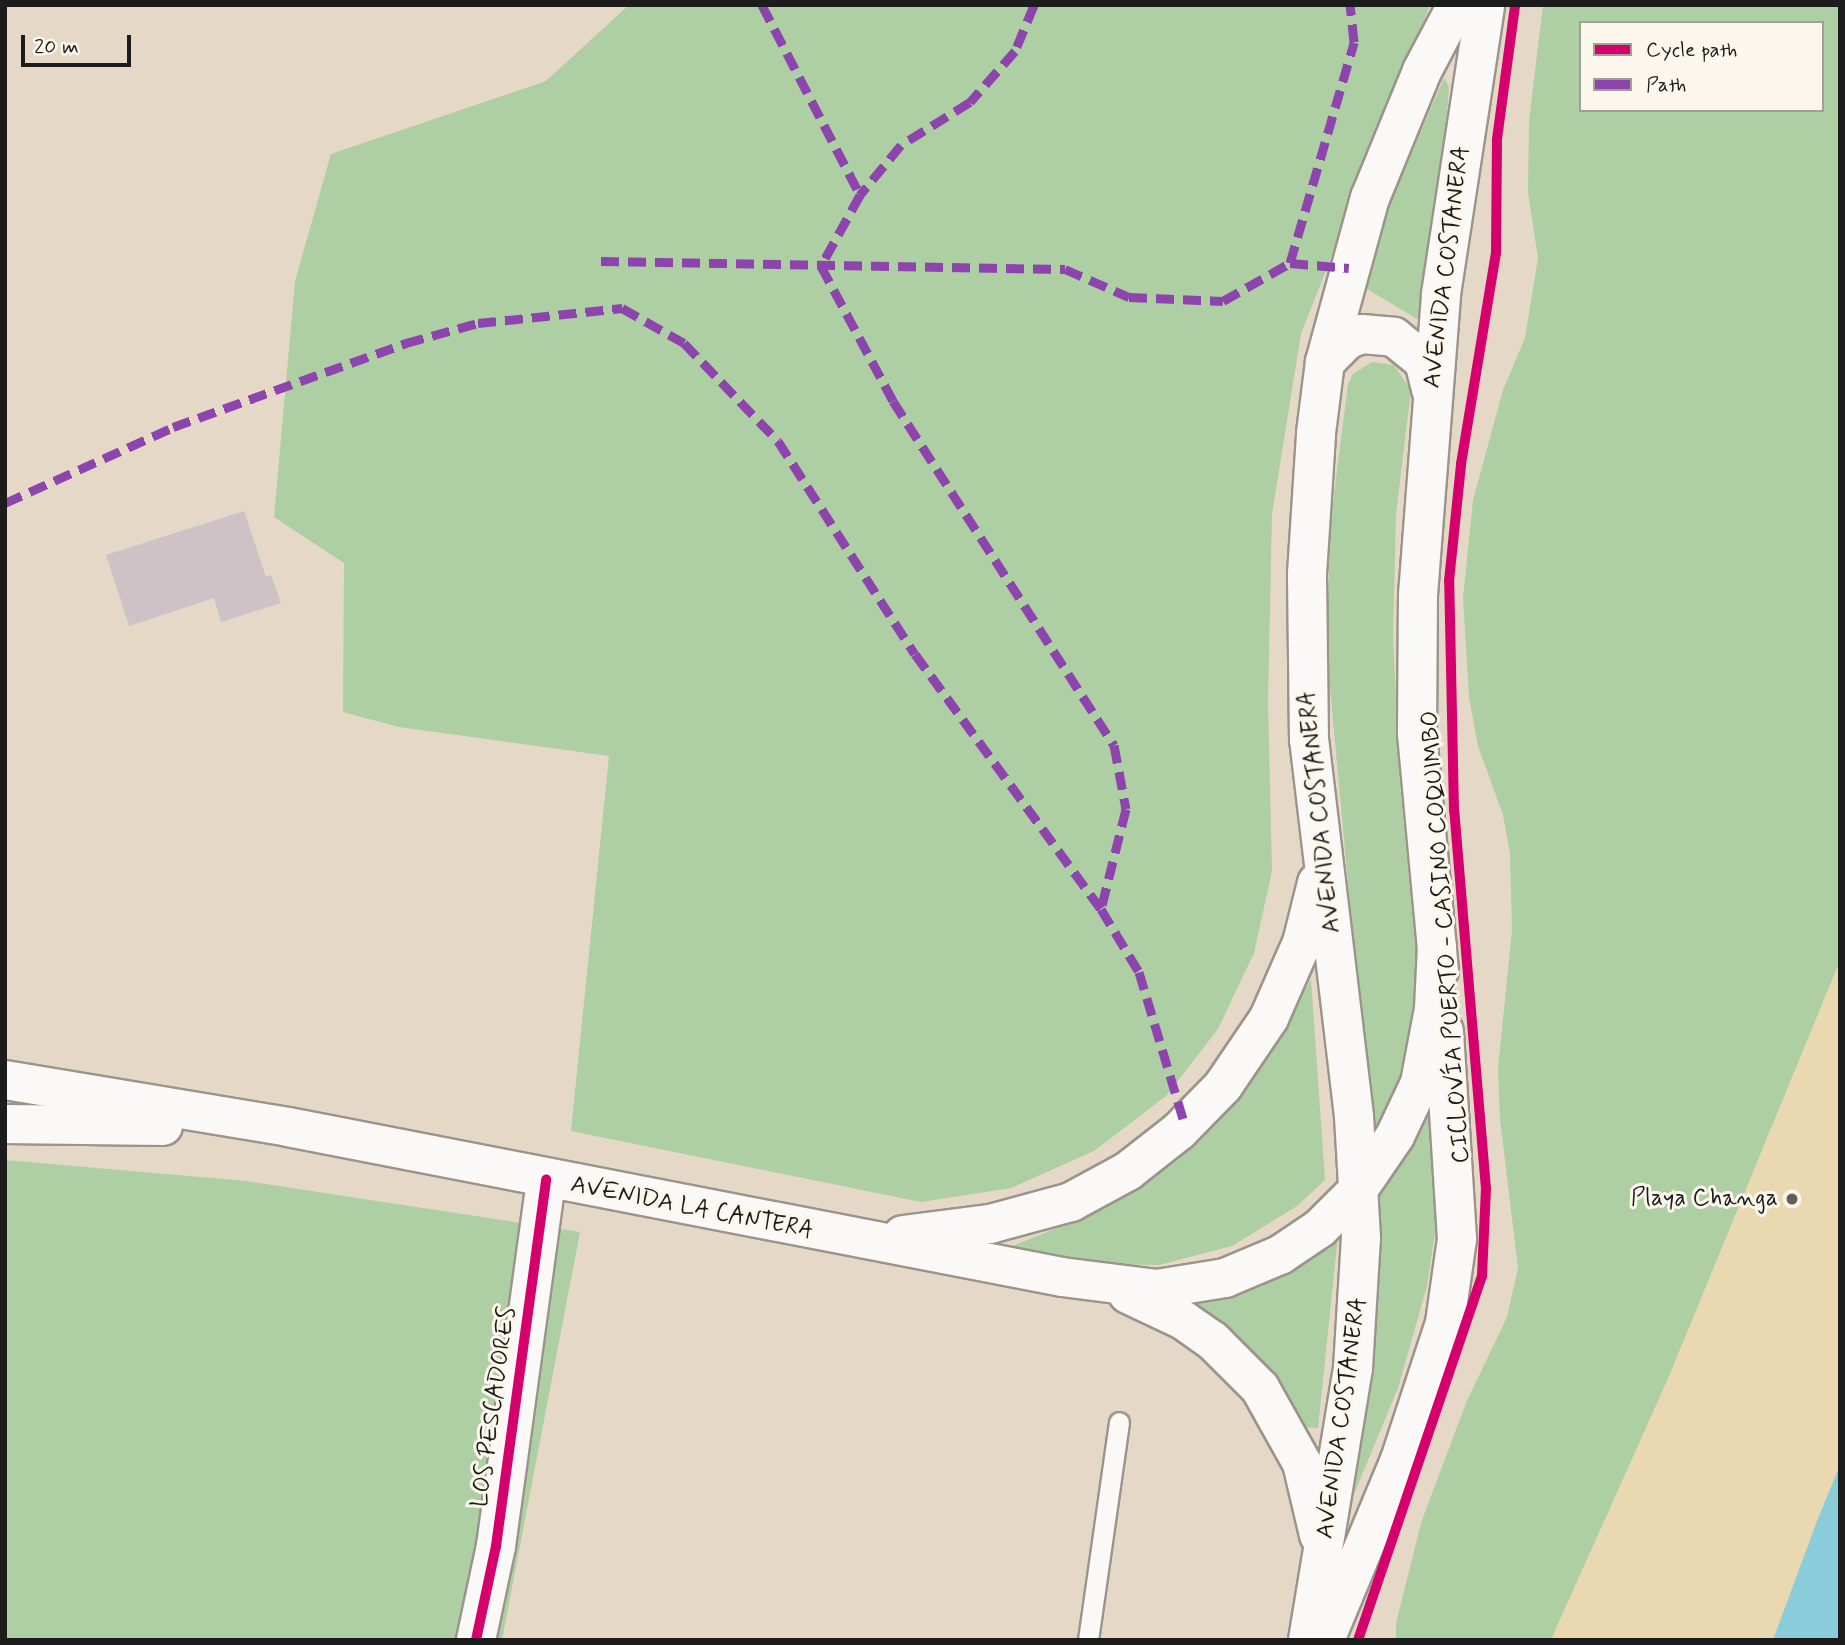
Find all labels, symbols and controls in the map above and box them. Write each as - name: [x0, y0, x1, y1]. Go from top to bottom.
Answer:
- scale bar: [24, 21, 135, 65]
- legend: [1579, 21, 1824, 112]
- text: 20 m: [34, 33, 79, 61]
- text: Cycle path: [1646, 36, 1737, 64]
- text: Path: [1646, 71, 1686, 99]
- street label: AVENIDA COSTANERA: [1418, 144, 1476, 390]
- street label: AVENIDA COSTANERA: [1293, 689, 1347, 935]
- street label: CICLOVÍA PUERTO - CASINO COQUIMBO: [1416, 708, 1476, 1166]
- street label: AVENIDA LA CANTERA: [562, 1169, 822, 1247]
- place label: Playa Changa: [1633, 1185, 1778, 1213]
- marker: Playa Changa: [1784, 1191, 1800, 1207]
- street label: AVENIDA COSTANERA: [1311, 1295, 1373, 1541]
- street label: LOS PESCADORES: [466, 1310, 522, 1504]

